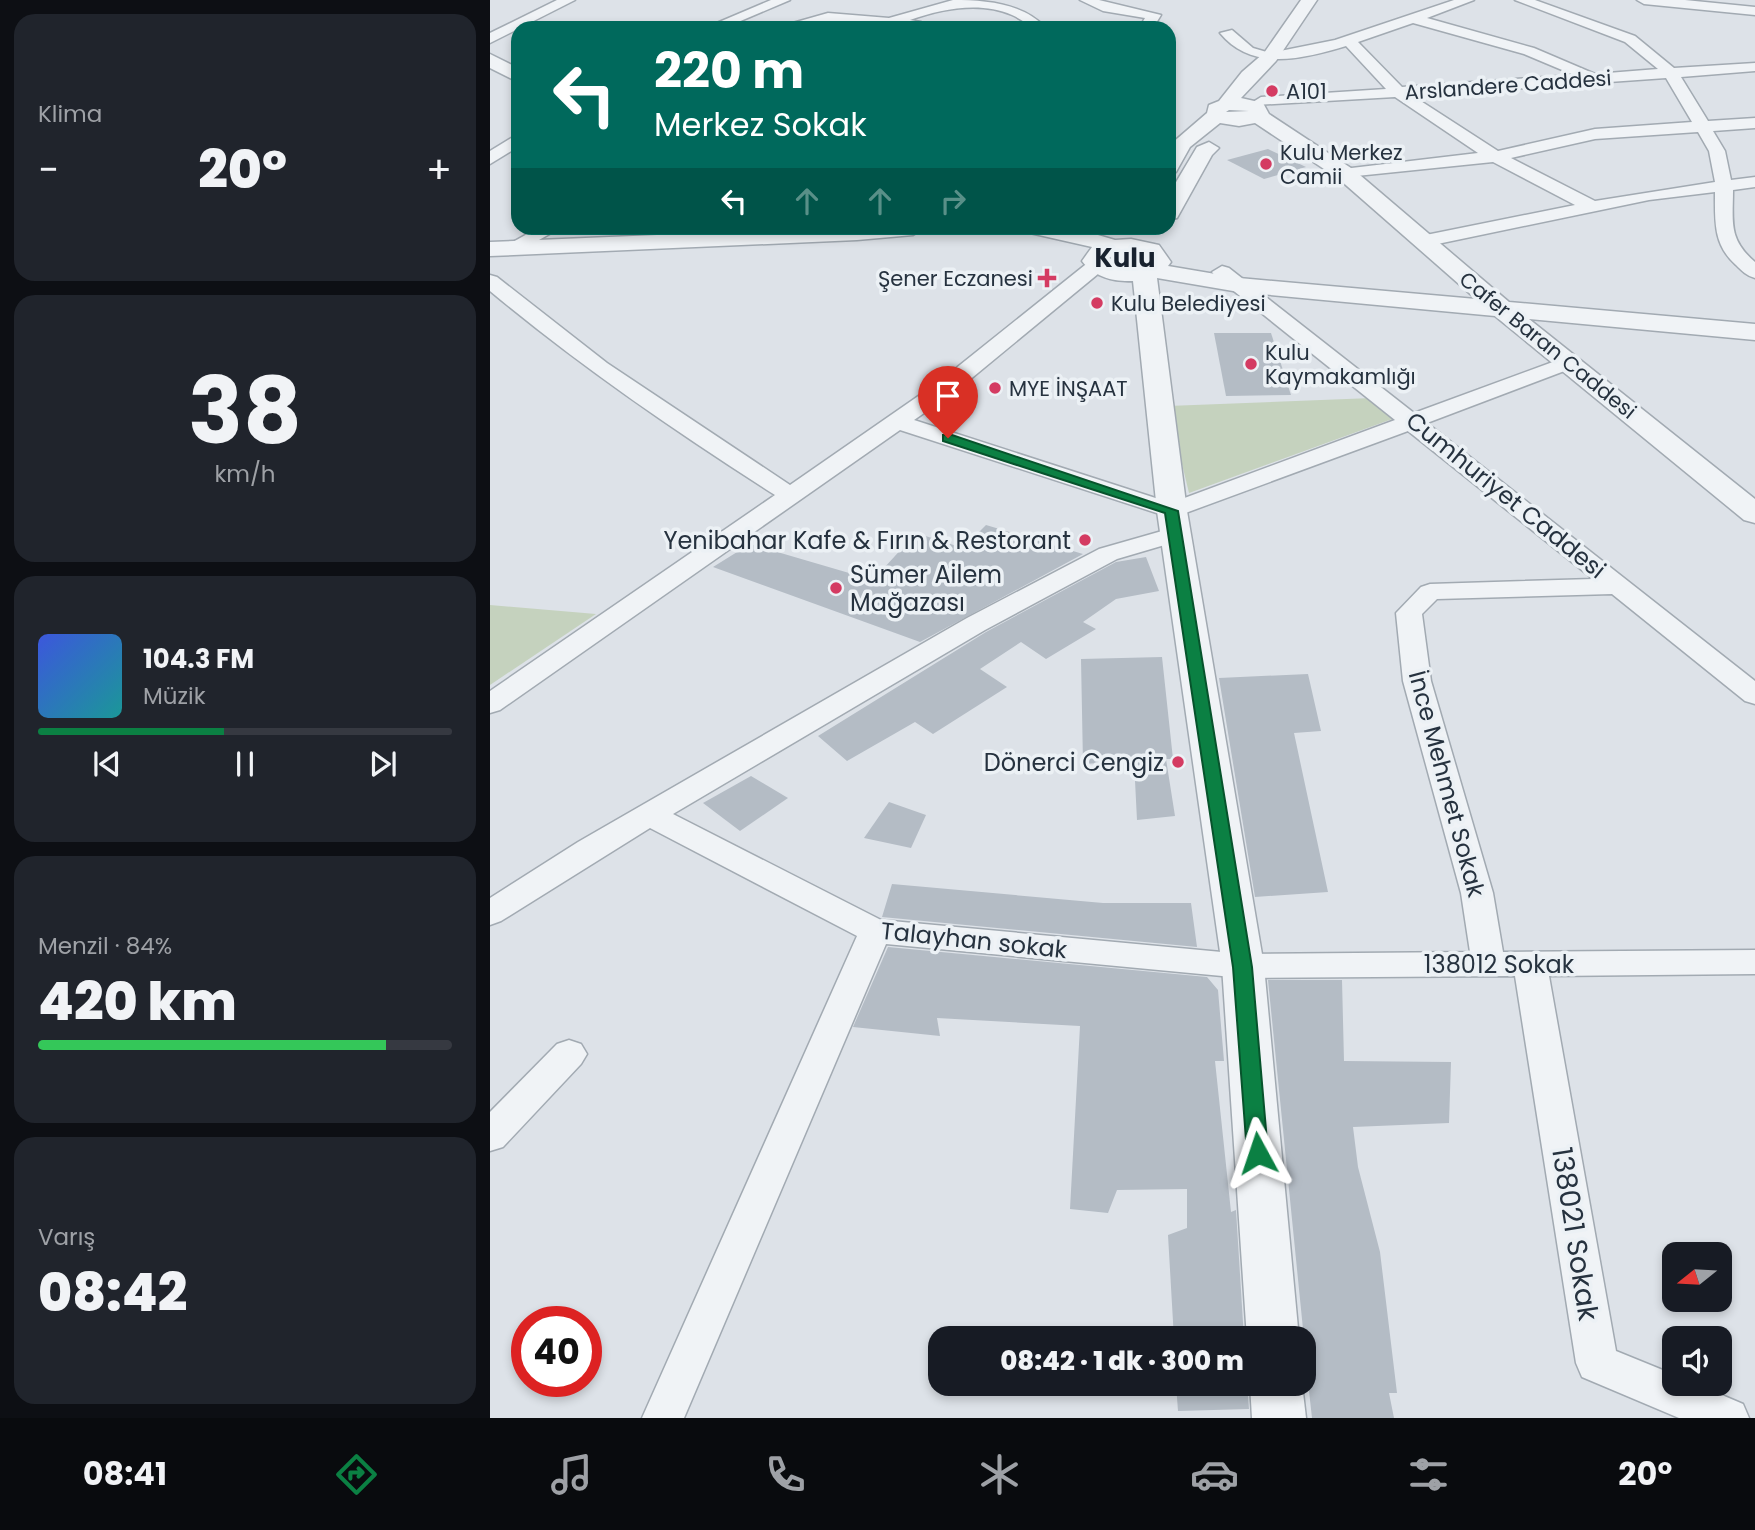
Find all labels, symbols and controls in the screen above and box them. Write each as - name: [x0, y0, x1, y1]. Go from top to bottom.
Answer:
- text: 220 m: [654, 37, 804, 105]
- icon: left: [539, 49, 630, 140]
- street label: Arslandere Caddesi: [1404, 63, 1612, 107]
- place label: A101: [1286, 77, 1327, 106]
- marker: A101: [1264, 83, 1280, 99]
- text: Klima: [38, 98, 102, 130]
- text: Merkez Sokak: [654, 102, 867, 147]
- text: 20°: [198, 133, 287, 206]
- place label: Kulu Merkez Camii: [1280, 138, 1403, 191]
- text: −: [38, 143, 59, 196]
- text: +: [426, 143, 452, 196]
- marker: Kulu Merkez Camii: [1258, 156, 1274, 172]
- icon: left: [715, 182, 753, 220]
- icon: ahead: [788, 182, 826, 220]
- icon: ahead: [861, 182, 899, 220]
- icon: right: [934, 182, 972, 220]
- district label: Kulu: [1095, 240, 1155, 276]
- place label: Şener Eczanesi: [878, 264, 1033, 293]
- street label: Cafer Baran Caddesi: [1453, 265, 1643, 425]
- marker: Şener Eczanesi: [1039, 270, 1055, 286]
- place label: Kulu Belediyesi: [1111, 289, 1266, 318]
- marker: Kulu Belediyesi: [1089, 295, 1105, 311]
- place label: Kulu Kaymakamlığı: [1265, 338, 1416, 391]
- text: 38: [188, 347, 302, 475]
- marker: Kulu Kaymakamlığı: [1243, 356, 1259, 372]
- pin: [918, 366, 978, 438]
- place label: MYE İNŞAAT: [1009, 374, 1128, 403]
- icon: arrive: [929, 377, 967, 415]
- marker: MYE İNŞAAT: [987, 380, 1003, 396]
- street label: Cumhuriyet Caddesi: [1399, 404, 1613, 586]
- text: km/h: [214, 458, 276, 490]
- place label: Yenibahar Kafe & Fırın & Restorant: [663, 524, 1071, 557]
- marker: Yenibahar Kafe & Fırın & Restorant: [1077, 532, 1093, 548]
- place label: Sümer Ailem Mağazası: [850, 558, 1002, 619]
- marker: Sümer Ailem Mağazası: [828, 580, 844, 596]
- text: 104.3 FM: [143, 641, 254, 677]
- street label: İnce Mehmet Sokak: [1401, 667, 1493, 901]
- text: Müzik: [143, 680, 206, 712]
- icon: previous: [88, 745, 126, 783]
- icon: pause: [226, 745, 264, 783]
- icon: next: [364, 745, 402, 783]
- place label: Dönerci Cengiz: [984, 746, 1164, 779]
- marker: Dönerci Cengiz: [1170, 754, 1186, 770]
- street label: Talayhan sokak: [879, 914, 1069, 966]
- text: Menzil · 84%: [38, 930, 172, 962]
- street label: 138012 Sokak: [1424, 948, 1575, 981]
- text: 420 km: [38, 965, 237, 1038]
- position arrow: [1221, 1116, 1295, 1190]
- street label: 138021 Sokak: [1542, 1144, 1608, 1324]
- text: Varış: [38, 1221, 95, 1253]
- north arrow: [1662, 1242, 1732, 1312]
- map controls: [1662, 1242, 1732, 1396]
- text: 08:42: [38, 1256, 187, 1329]
- speed limit sign: 40: [511, 1306, 602, 1397]
- button: sound: [1662, 1326, 1732, 1396]
- text: 08:42 · 1 dk · 300 m: [1000, 1343, 1244, 1379]
- icon: directions: [332, 1450, 381, 1499]
- icon: music: [547, 1450, 596, 1499]
- icon: phone: [761, 1450, 810, 1499]
- icon: climate: [975, 1450, 1024, 1499]
- icon: car: [1190, 1450, 1239, 1499]
- icon: filters: [1404, 1450, 1453, 1499]
- text: 08:41: [83, 1451, 167, 1496]
- text: 20°: [1618, 1451, 1672, 1496]

